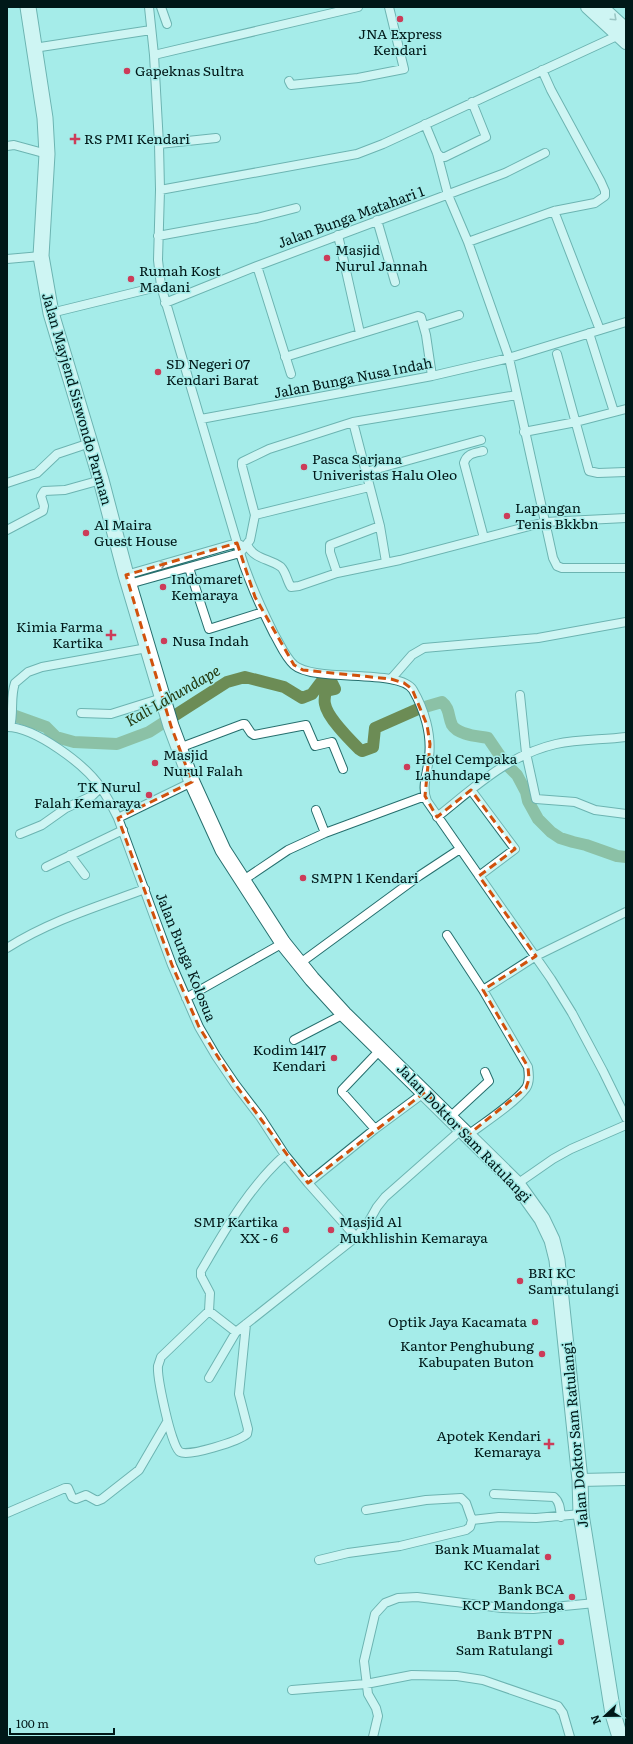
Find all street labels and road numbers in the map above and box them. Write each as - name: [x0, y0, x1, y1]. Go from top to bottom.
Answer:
- street label: Jalan Bunga Matahari 1: [275, 180, 427, 252]
- street label: Jalan Mayjend Siswondo Parman: [38, 290, 118, 507]
- street label: Jalan Bunga Nusa Indah: [272, 352, 434, 402]
- street label: Jalan Bunga Kolosua: [152, 889, 222, 1025]
- street label: Jalan Doktor Sam Ratulangi: [393, 1058, 537, 1207]
- street label: Jalan Doktor Sam Ratulangi: [556, 1341, 592, 1529]

